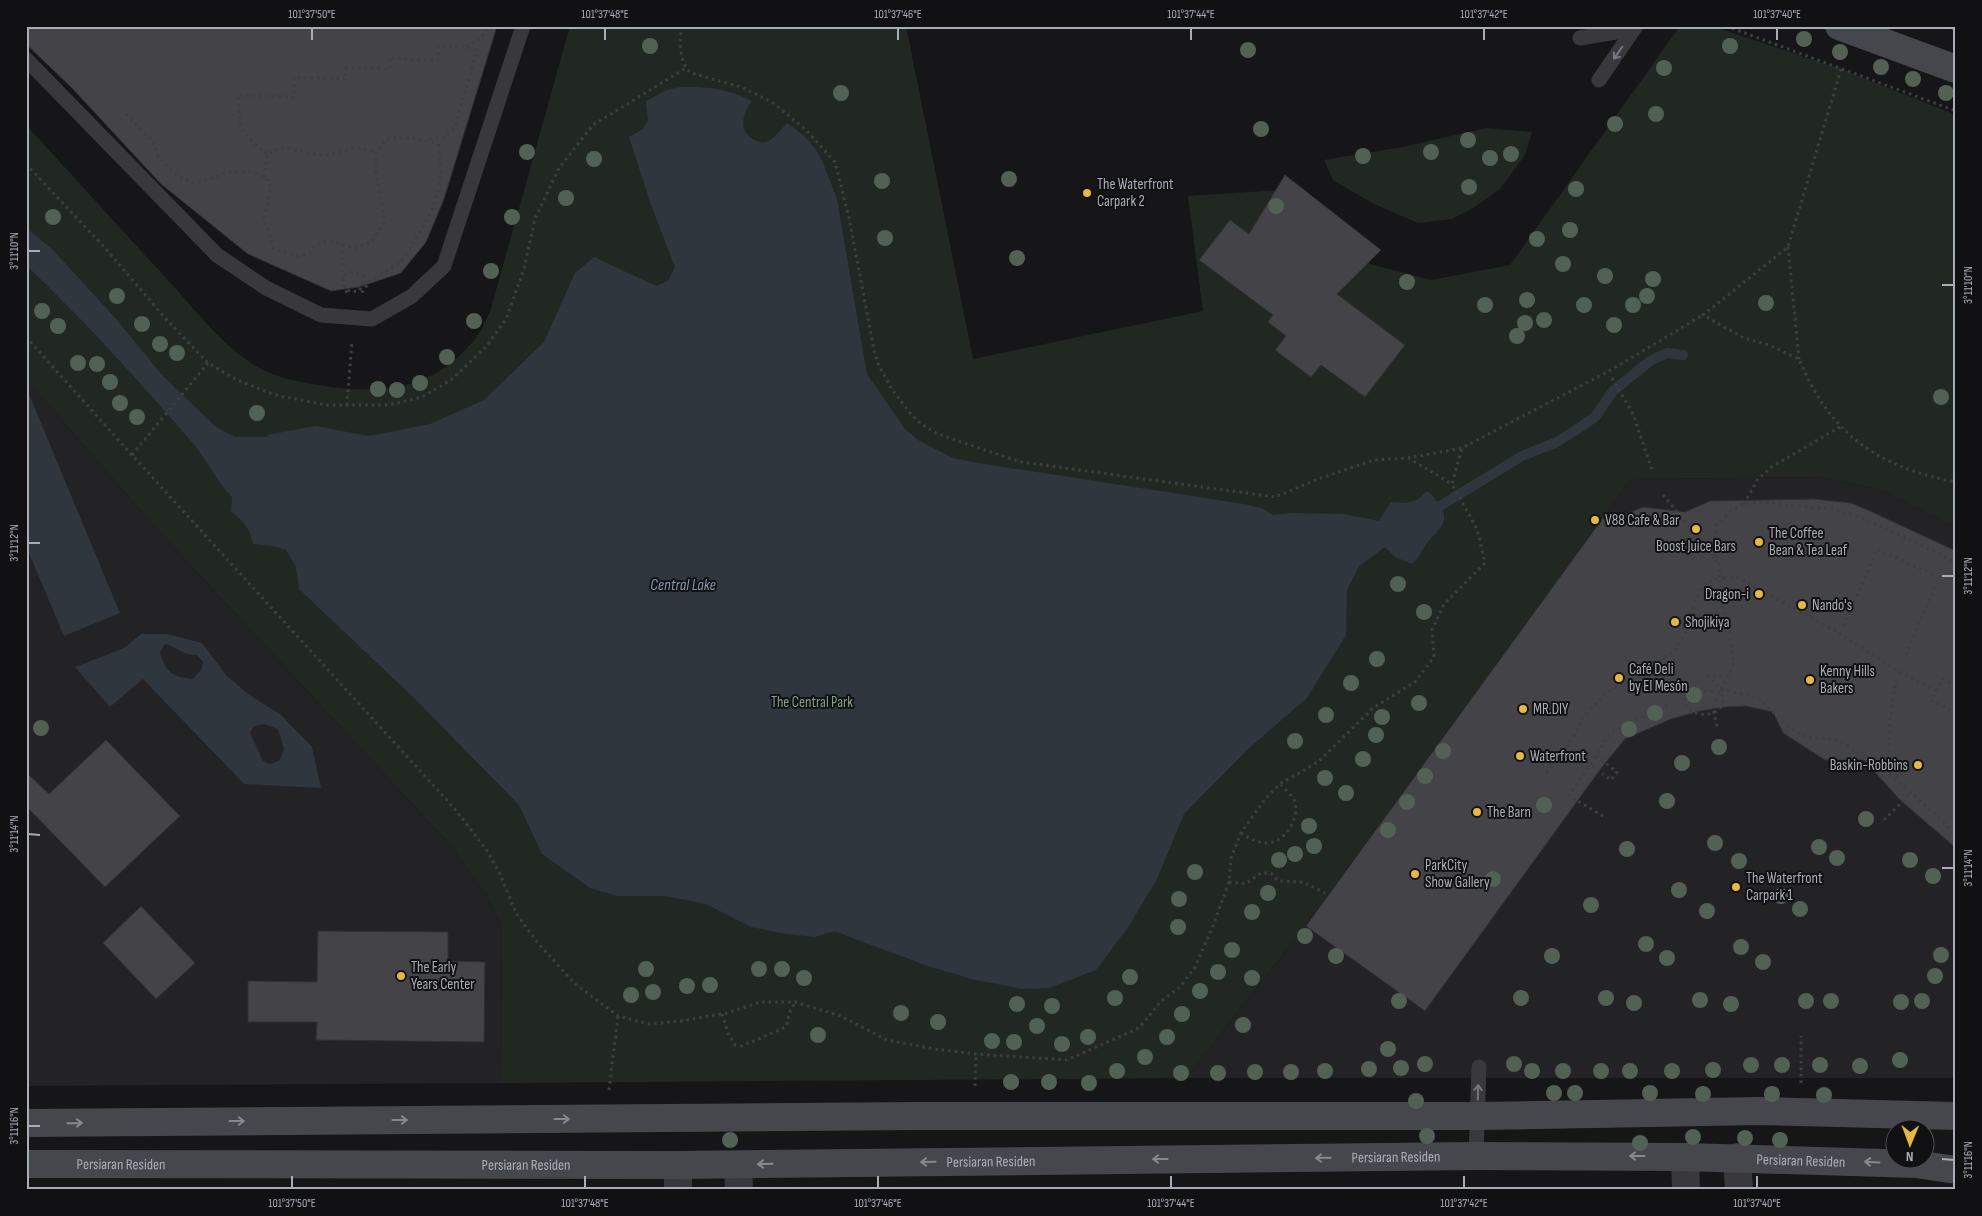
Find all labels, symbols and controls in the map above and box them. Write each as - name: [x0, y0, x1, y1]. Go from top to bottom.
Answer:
- text: 101°37'50"E: [288, 7, 336, 22]
- text: 101°37'48"E: [581, 7, 629, 22]
- text: 101°37'46"E: [874, 7, 922, 22]
- text: 101°37'44"E: [1167, 7, 1215, 22]
- text: 101°37'42"E: [1460, 7, 1508, 22]
- text: 101°37'40"E: [1753, 7, 1801, 22]
- one-way arrow: [1613, 46, 1623, 60]
- place label: The Waterfront Carpark 2: [1097, 175, 1174, 211]
- marker: The Waterfront Carpark 2: [1081, 187, 1093, 199]
- text: 3°11'10"N: [7, 232, 22, 270]
- text: 3°11'10"N: [1961, 266, 1976, 304]
- place label: V88 Cafe & Bar: [1605, 511, 1680, 530]
- marker: V88 Cafe & Bar: [1589, 514, 1601, 526]
- marker: Boost Juice Bars: [1690, 523, 1702, 535]
- text: 3°11'12"N: [7, 524, 22, 562]
- place label: The Coffee Bean & Tea Leaf: [1769, 524, 1848, 560]
- marker: The Coffee Bean & Tea Leaf: [1753, 536, 1765, 548]
- place label: Boost Juice Bars: [1656, 537, 1736, 556]
- text: 3°11'12"N: [1961, 557, 1976, 595]
- water label: Central Lake: [650, 576, 716, 595]
- place label: Dragon-i: [1705, 585, 1749, 604]
- marker: Dragon-i: [1753, 588, 1765, 600]
- place label: Nando's: [1812, 596, 1852, 615]
- marker: Nando's: [1796, 599, 1808, 611]
- place label: Shojikiya: [1685, 613, 1730, 632]
- marker: Shojikiya: [1669, 616, 1681, 628]
- place label: Café Deli by El Mesón: [1629, 660, 1688, 696]
- place label: Kenny Hills Bakers: [1820, 662, 1875, 698]
- marker: Café Deli by El Mesón: [1613, 672, 1625, 684]
- marker: Kenny Hills Bakers: [1804, 674, 1816, 686]
- park label: The Central Park: [771, 693, 853, 712]
- place label: MR.DIY: [1533, 700, 1569, 719]
- marker: MR.DIY: [1517, 703, 1529, 715]
- place label: Waterfront: [1530, 747, 1586, 766]
- marker: Waterfront: [1514, 750, 1526, 762]
- place label: Baskin-Robbins: [1830, 756, 1908, 775]
- marker: Baskin-Robbins: [1912, 759, 1924, 771]
- place label: The Barn: [1487, 803, 1531, 822]
- marker: The Barn: [1471, 806, 1483, 818]
- text: 3°11'14"N: [7, 815, 22, 853]
- text: 3°11'14"N: [1961, 849, 1976, 887]
- place label: ParkCity Show Gallery: [1425, 856, 1490, 892]
- marker: ParkCity Show Gallery: [1409, 868, 1421, 880]
- place label: The Waterfront Carpark 1: [1746, 869, 1823, 905]
- marker: The Waterfront Carpark 1: [1730, 881, 1742, 893]
- place label: The Early Years Center: [411, 958, 475, 994]
- marker: The Early Years Center: [395, 970, 407, 982]
- one-way arrow: [1473, 1084, 1483, 1100]
- text: 3°11'16"N: [7, 1107, 22, 1145]
- one-way arrow: [554, 1114, 570, 1124]
- one-way arrow: [392, 1115, 408, 1125]
- one-way arrow: [229, 1116, 245, 1126]
- one-way arrow: [66, 1118, 83, 1128]
- north arrow: [1884, 1118, 1934, 1168]
- text: 3°11'16"N: [1961, 1141, 1976, 1179]
- street label: Persiaran Residen: [1351, 1147, 1440, 1167]
- text: N: [1906, 1148, 1914, 1165]
- street label: Persiaran Residen: [1756, 1150, 1846, 1171]
- street label: Persiaran Residen: [946, 1151, 1035, 1171]
- one-way arrow: [1629, 1151, 1645, 1161]
- one-way arrow: [1315, 1153, 1331, 1163]
- one-way arrow: [1152, 1154, 1168, 1164]
- street label: Persiaran Residen: [77, 1155, 165, 1174]
- street label: Persiaran Residen: [482, 1155, 570, 1174]
- one-way arrow: [920, 1157, 936, 1167]
- one-way arrow: [1865, 1158, 1881, 1167]
- one-way arrow: [758, 1159, 774, 1169]
- text: 101°37'50"E: [268, 1196, 316, 1211]
- text: 101°37'48"E: [561, 1196, 609, 1211]
- text: 101°37'46"E: [854, 1196, 902, 1211]
- text: 101°37'44"E: [1147, 1196, 1195, 1211]
- text: 101°37'42"E: [1440, 1196, 1488, 1211]
- text: 101°37'40"E: [1733, 1196, 1781, 1211]

